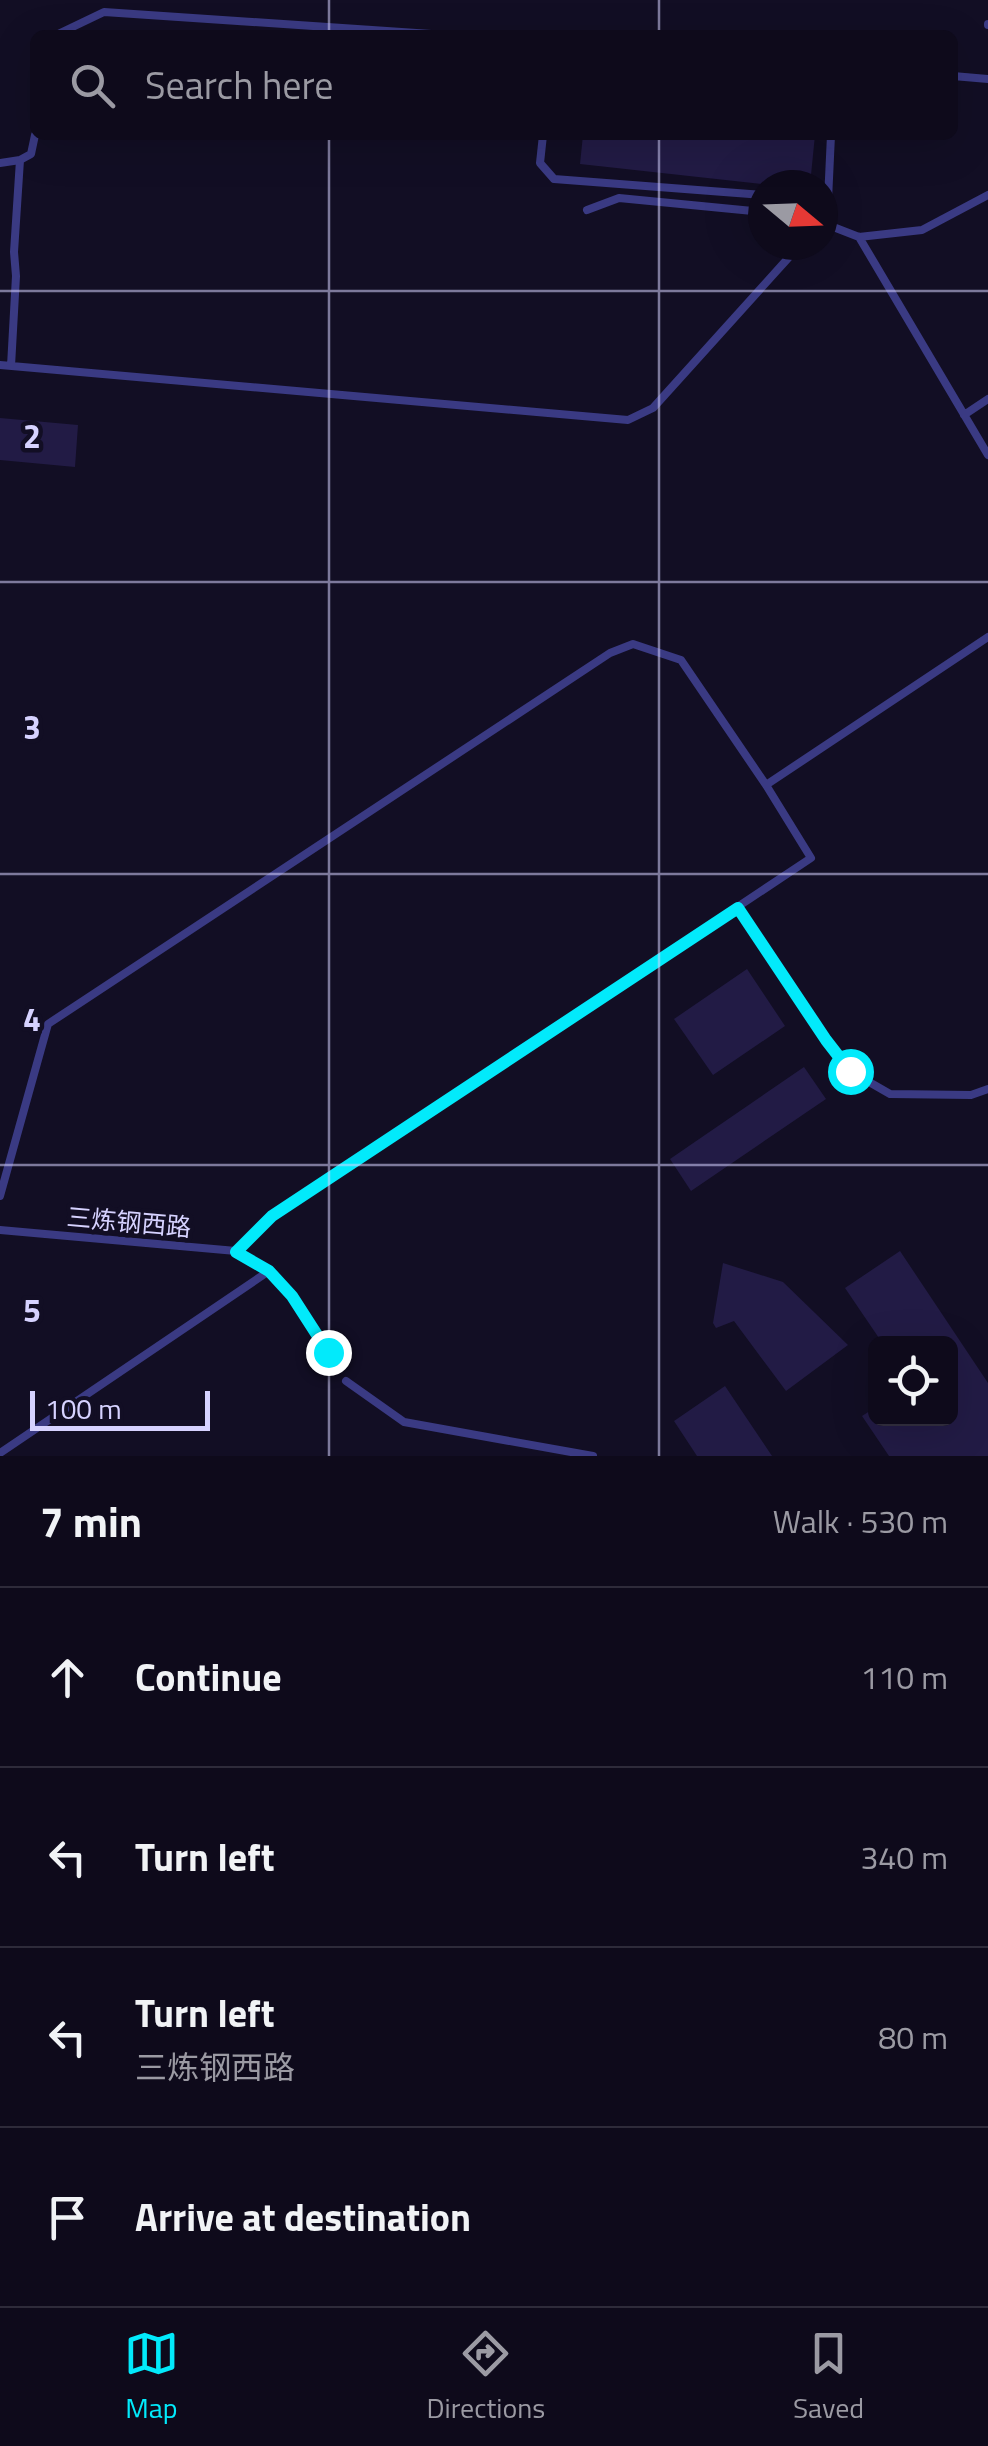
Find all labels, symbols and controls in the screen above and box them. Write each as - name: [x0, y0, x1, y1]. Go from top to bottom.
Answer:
- search box: [30, 30, 958, 140]
- text: Search here: [145, 56, 333, 114]
- icon: search: [65, 58, 120, 113]
- north arrow: [748, 170, 838, 260]
- text: 2: [23, 412, 41, 460]
- text: 3: [23, 703, 41, 751]
- text: 4: [23, 995, 41, 1043]
- route start: [828, 1049, 874, 1095]
- street label: 三炼钢西路: [65, 1198, 193, 1246]
- text: 5: [23, 1286, 41, 1334]
- route end: [306, 1330, 352, 1376]
- map controls: [868, 1336, 958, 1426]
- button: locate: [868, 1336, 958, 1426]
- scale bar: [30, 1386, 210, 1430]
- text: 100 m: [45, 1387, 122, 1430]
- text: 7 min: [40, 1489, 142, 1553]
- text: Walk · 530 m: [773, 1497, 948, 1545]
- text: Continue: [135, 1648, 282, 1706]
- icon: ahead: [40, 1650, 95, 1705]
- text: 110 m: [860, 1653, 948, 1701]
- text: Turn left: [135, 1828, 275, 1886]
- icon: left: [40, 1830, 95, 1885]
- text: 340 m: [860, 1833, 948, 1881]
- text: Turn left: [135, 1984, 275, 2042]
- icon: left: [40, 2010, 95, 2065]
- text: 80 m: [878, 2013, 948, 2061]
- text: 三炼钢西路: [135, 2043, 295, 2091]
- text: Arrive at destination: [135, 2188, 471, 2246]
- icon: arrive: [40, 2190, 95, 2245]
- tab: Map: [124, 2326, 179, 2429]
- tab: Directions: [427, 2326, 545, 2429]
- tab: Saved: [793, 2326, 864, 2429]

